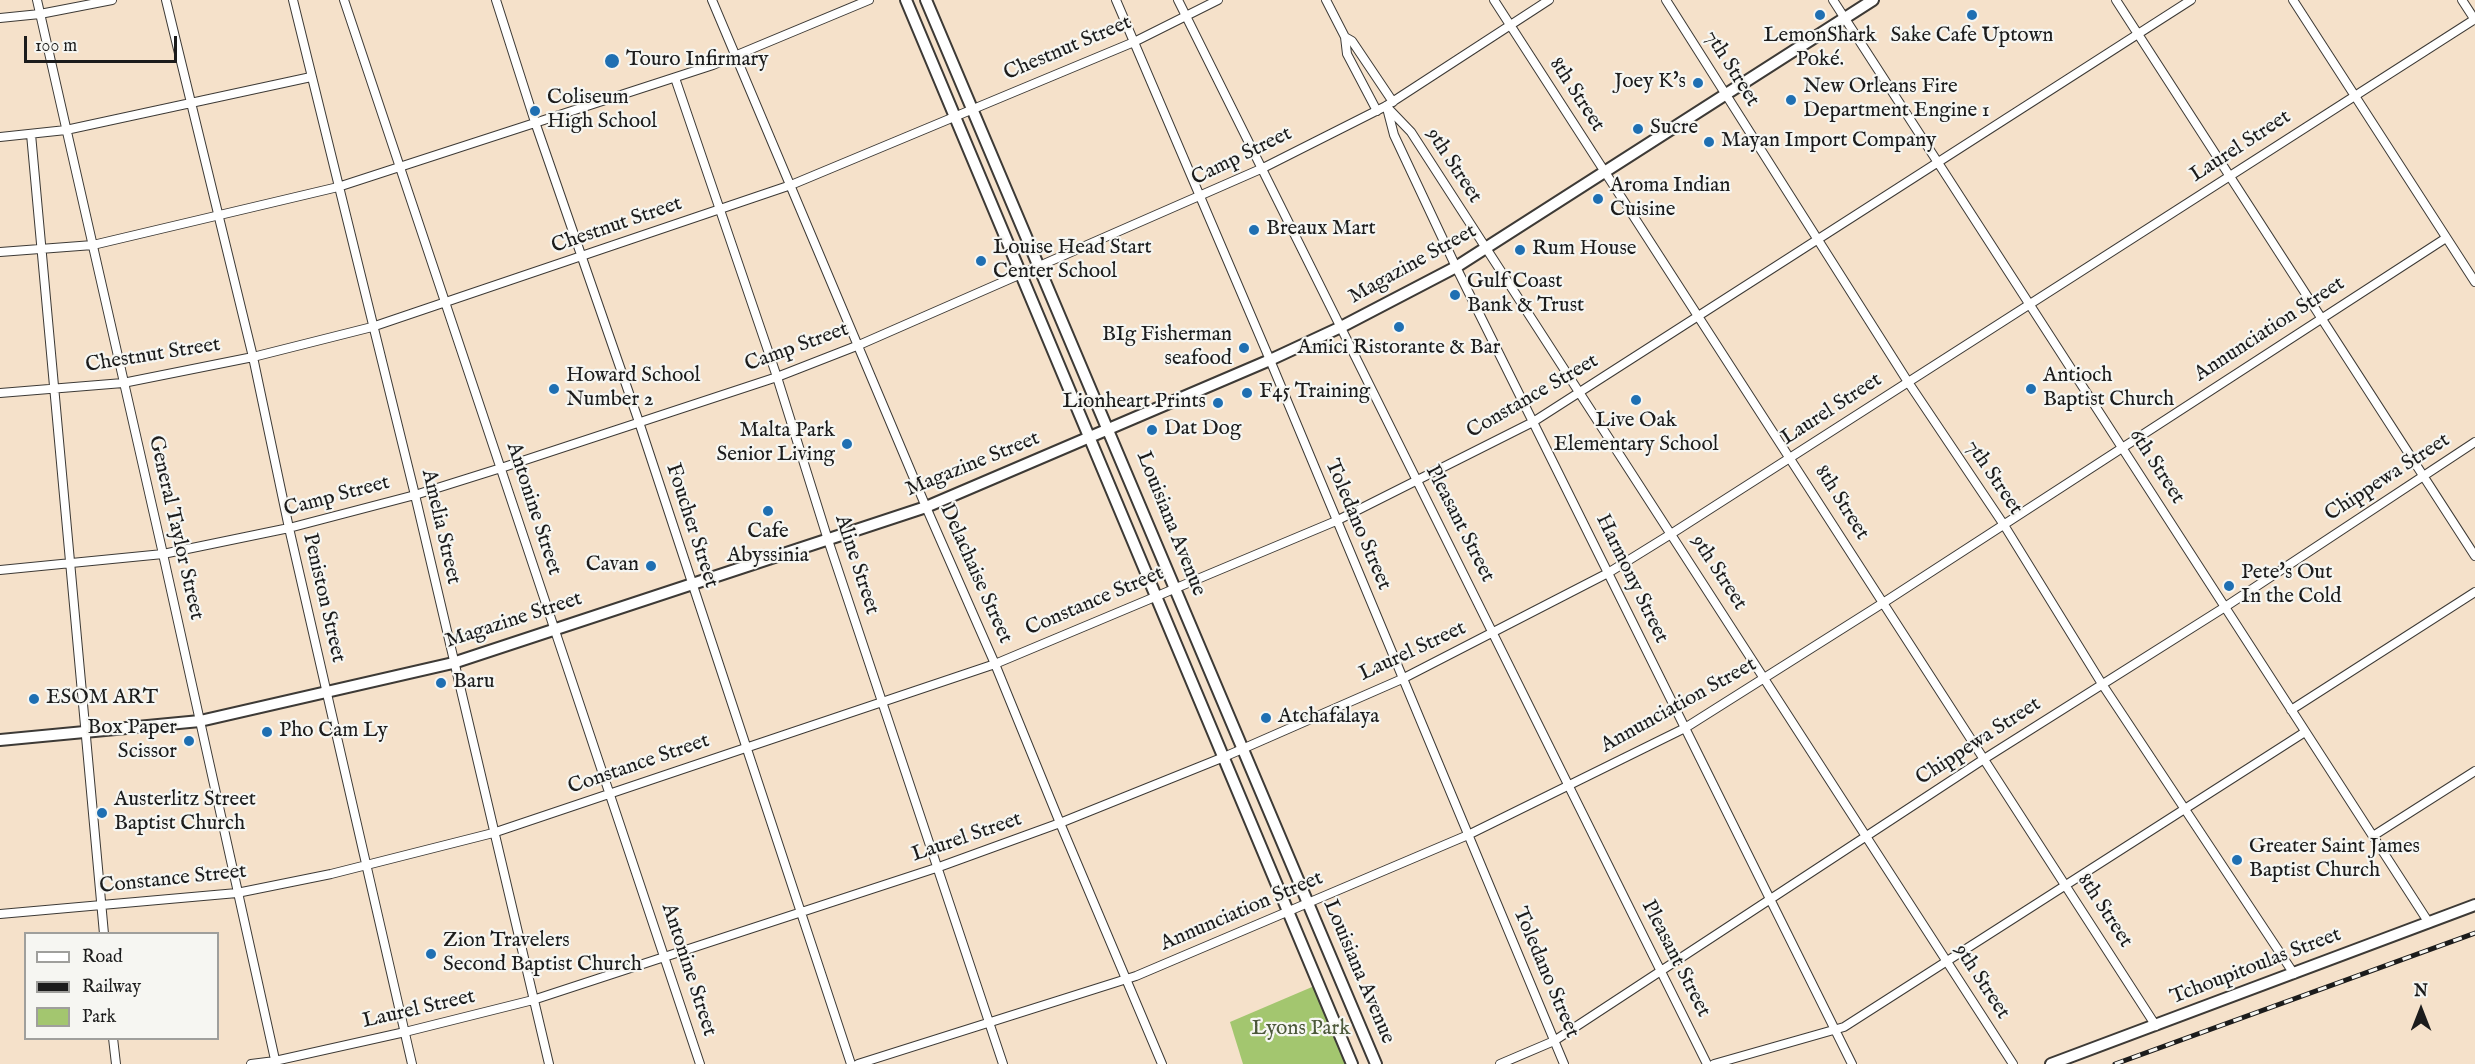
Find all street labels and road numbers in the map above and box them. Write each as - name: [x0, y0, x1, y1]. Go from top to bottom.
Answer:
- street label: Chestnut Street: [1000, 11, 1136, 87]
- street label: 7th Street: [1698, 26, 1764, 112]
- street label: 8th Street: [1543, 53, 1609, 137]
- street label: Laurel Street: [2186, 105, 2296, 189]
- street label: Camp Street: [1188, 122, 1296, 192]
- street label: 9th Street: [1419, 124, 1487, 208]
- street label: Chestnut Street: [548, 192, 686, 260]
- street label: Magazine Street: [1345, 220, 1481, 310]
- street label: Annunciation Street: [2190, 272, 2350, 388]
- street label: Camp Street: [742, 318, 852, 378]
- street label: Chestnut Street: [84, 333, 222, 379]
- street label: Constance Street: [1463, 349, 1603, 445]
- street label: Laurel Street: [1777, 368, 1887, 452]
- street label: 6th Street: [2123, 425, 2189, 509]
- street label: Magazine Street: [902, 427, 1044, 503]
- street label: Chippewa Street: [2321, 428, 2455, 528]
- street label: General Taylor Street: [142, 433, 208, 623]
- street label: 7th Street: [1959, 436, 2027, 520]
- street label: Antonine Street: [500, 439, 566, 579]
- street label: Louisiana Avenue: [1129, 448, 1211, 600]
- street label: Toledano Street: [1318, 456, 1396, 594]
- street label: Foucher Street: [659, 461, 723, 591]
- street label: Pleasant Street: [1419, 461, 1499, 587]
- street label: 8th Street: [1808, 461, 1874, 545]
- street label: Amelia Street: [415, 467, 465, 587]
- street label: Camp Street: [281, 471, 393, 523]
- street label: Delachaise Street: [933, 500, 1017, 648]
- street label: Harmony Street: [1589, 510, 1673, 648]
- street label: Aline Street: [828, 512, 884, 618]
- street label: Peniston Street: [296, 531, 350, 665]
- street label: 9th Street: [1684, 531, 1752, 615]
- street label: Constance Street: [1022, 562, 1168, 642]
- street label: Magazine Street: [442, 587, 586, 655]
- street label: Laurel Street: [1356, 616, 1470, 688]
- street label: Annunciation Street: [1597, 653, 1761, 759]
- street label: Chippewa Street: [1912, 692, 2046, 792]
- street label: Constance Street: [565, 729, 713, 801]
- street label: Laurel Street: [909, 807, 1025, 869]
- street label: Constance Street: [98, 860, 248, 900]
- street label: Annunciation Street: [1157, 866, 1327, 958]
- street label: 8th Street: [2071, 869, 2137, 953]
- street label: Louisiana Avenue: [1316, 896, 1400, 1048]
- street label: Pleasant Street: [1635, 896, 1715, 1022]
- street label: Antonine Street: [655, 900, 721, 1040]
- street label: Toledano Street: [1506, 904, 1584, 1042]
- street label: Tchoupitoulas Street: [2167, 923, 2345, 1011]
- street label: 9th Street: [1947, 940, 2015, 1024]
- street label: Laurel Street: [360, 985, 478, 1035]

